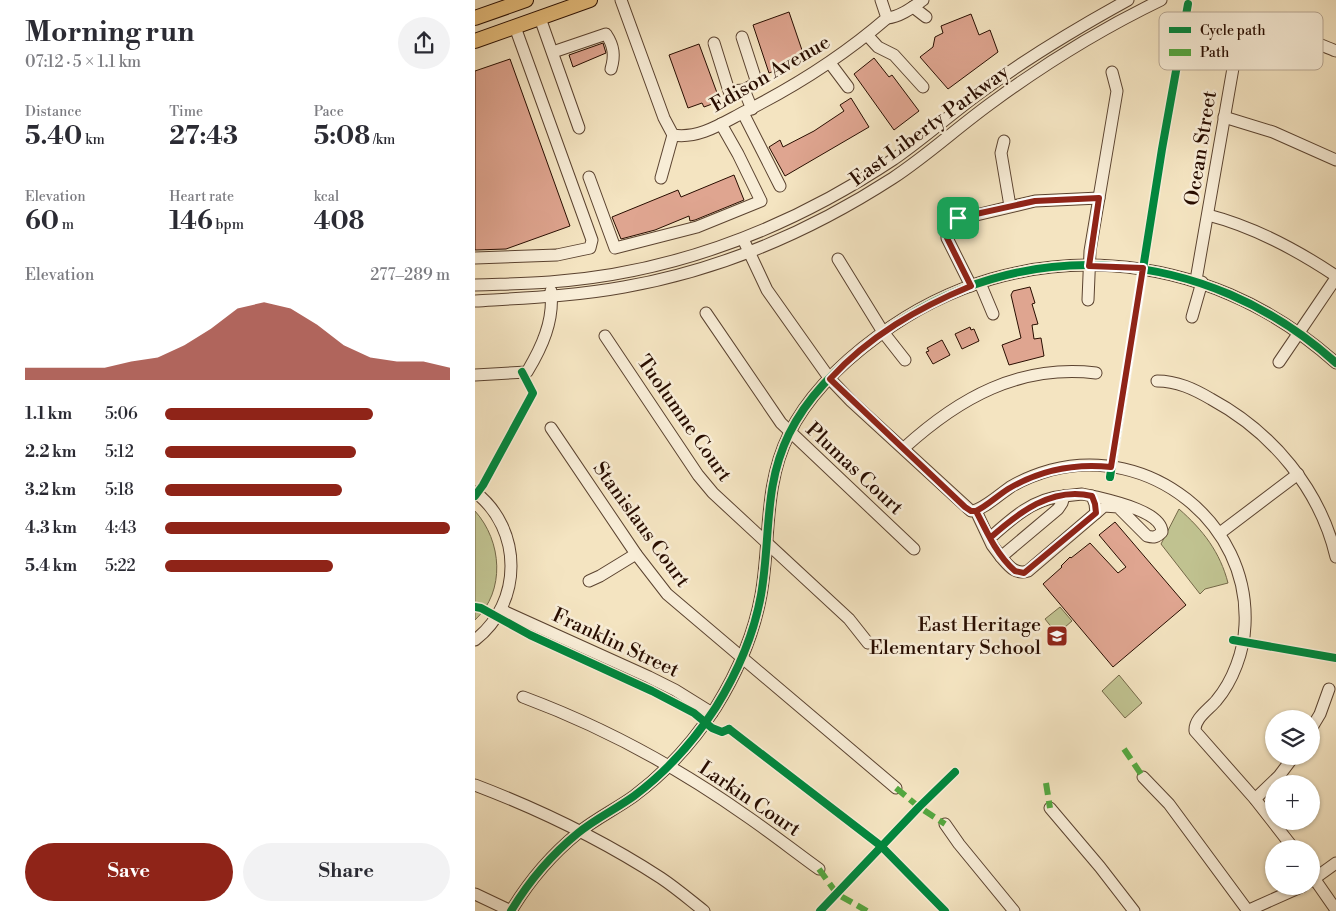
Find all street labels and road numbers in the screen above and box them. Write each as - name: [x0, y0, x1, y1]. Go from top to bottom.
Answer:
- street label: Edison Avenue: [707, 30, 835, 119]
- street label: East Liberty Parkway: [845, 60, 1015, 192]
- street label: Ocean Street: [1180, 89, 1223, 208]
- street label: Tuolumne Court: [631, 351, 737, 487]
- street label: Plumas Court: [800, 418, 908, 521]
- street label: Stanislaus Court: [587, 457, 695, 593]
- street label: Franklin Street: [548, 603, 683, 684]
- street label: Larkin Court: [693, 756, 805, 842]

